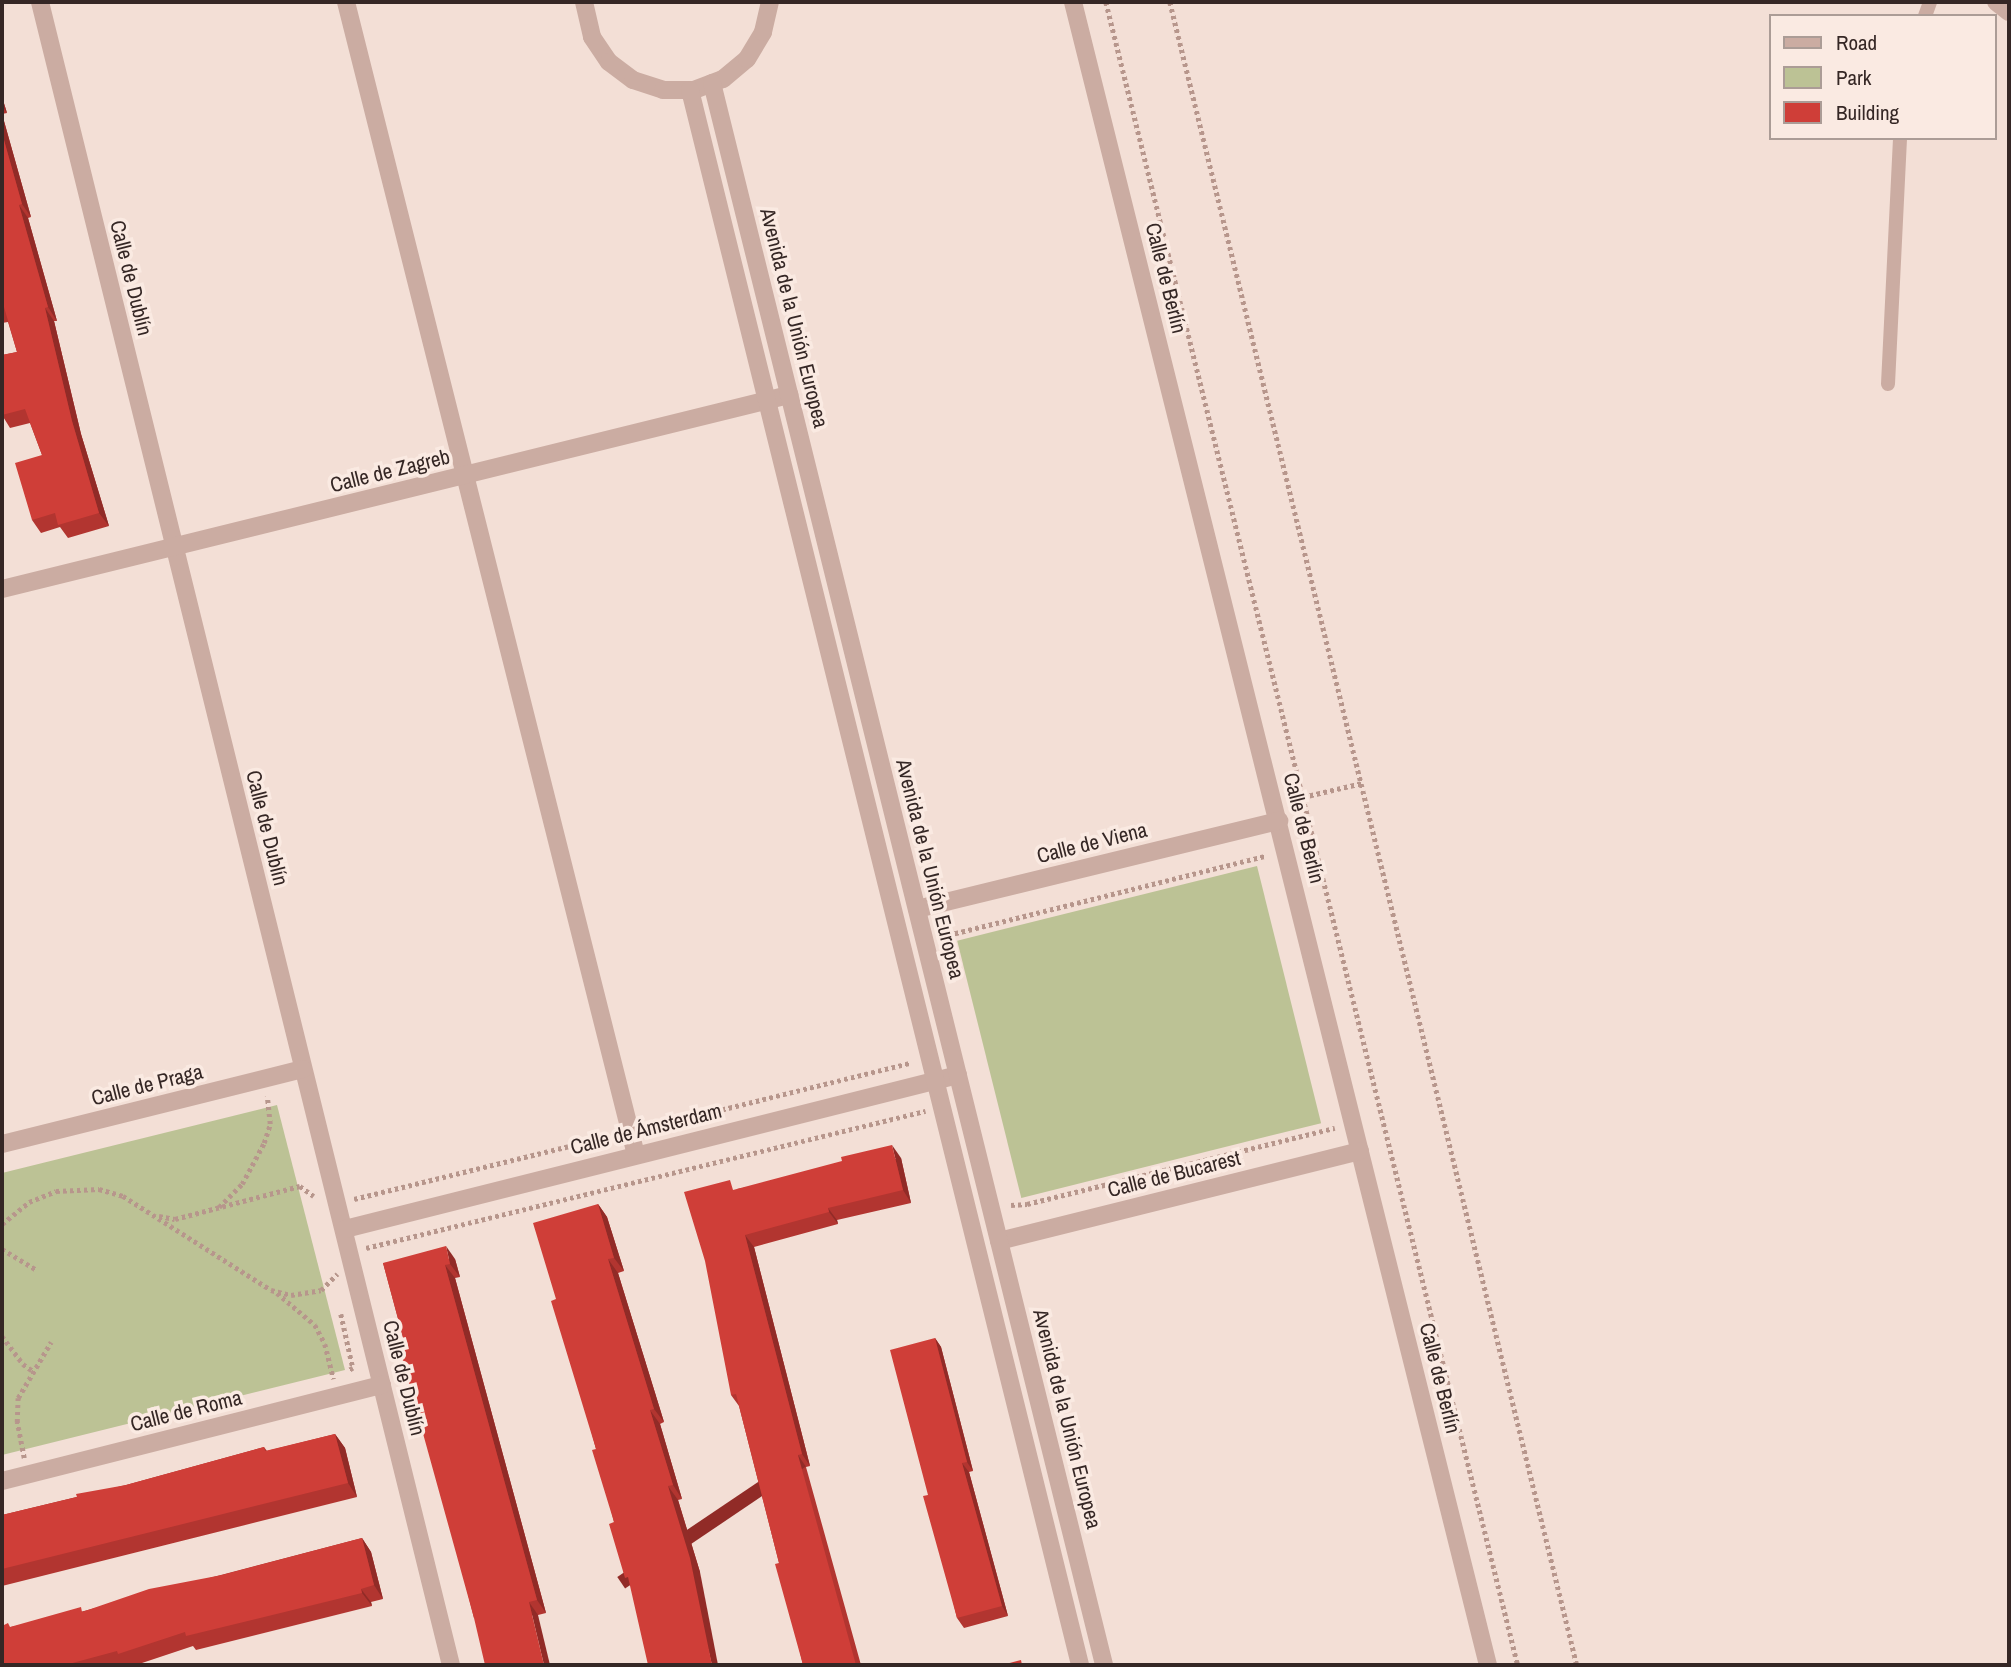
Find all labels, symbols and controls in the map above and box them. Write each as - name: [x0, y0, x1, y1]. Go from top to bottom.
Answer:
- legend: [1770, 14, 1997, 140]
- text: Road: [1836, 28, 1877, 57]
- text: Park: [1836, 63, 1871, 92]
- text: Building: [1836, 98, 1899, 127]
- street label: Avenida de la Unión Europea: [754, 205, 834, 431]
- street label: Calle de Dublín: [105, 218, 157, 338]
- street label: Calle de Berlín: [1140, 220, 1192, 336]
- street label: Calle de Zagreb: [328, 444, 452, 498]
- street label: Avenida de la Unión Europea: [890, 756, 970, 982]
- street label: Calle de Dublín: [241, 768, 293, 888]
- street label: Calle de Berlín: [1278, 770, 1330, 886]
- street label: Calle de Viena: [1034, 817, 1150, 869]
- street label: Calle de Praga: [89, 1059, 205, 1111]
- street label: Calle de Ámsterdam: [567, 1098, 725, 1160]
- street label: Calle de Bucarest: [1105, 1145, 1243, 1203]
- street label: Avenida de la Unión Europea: [1027, 1306, 1107, 1532]
- street label: Calle de Dublín: [378, 1318, 430, 1438]
- street label: Calle de Berlín: [1414, 1320, 1466, 1436]
- street label: Calle de Roma: [128, 1385, 244, 1437]

